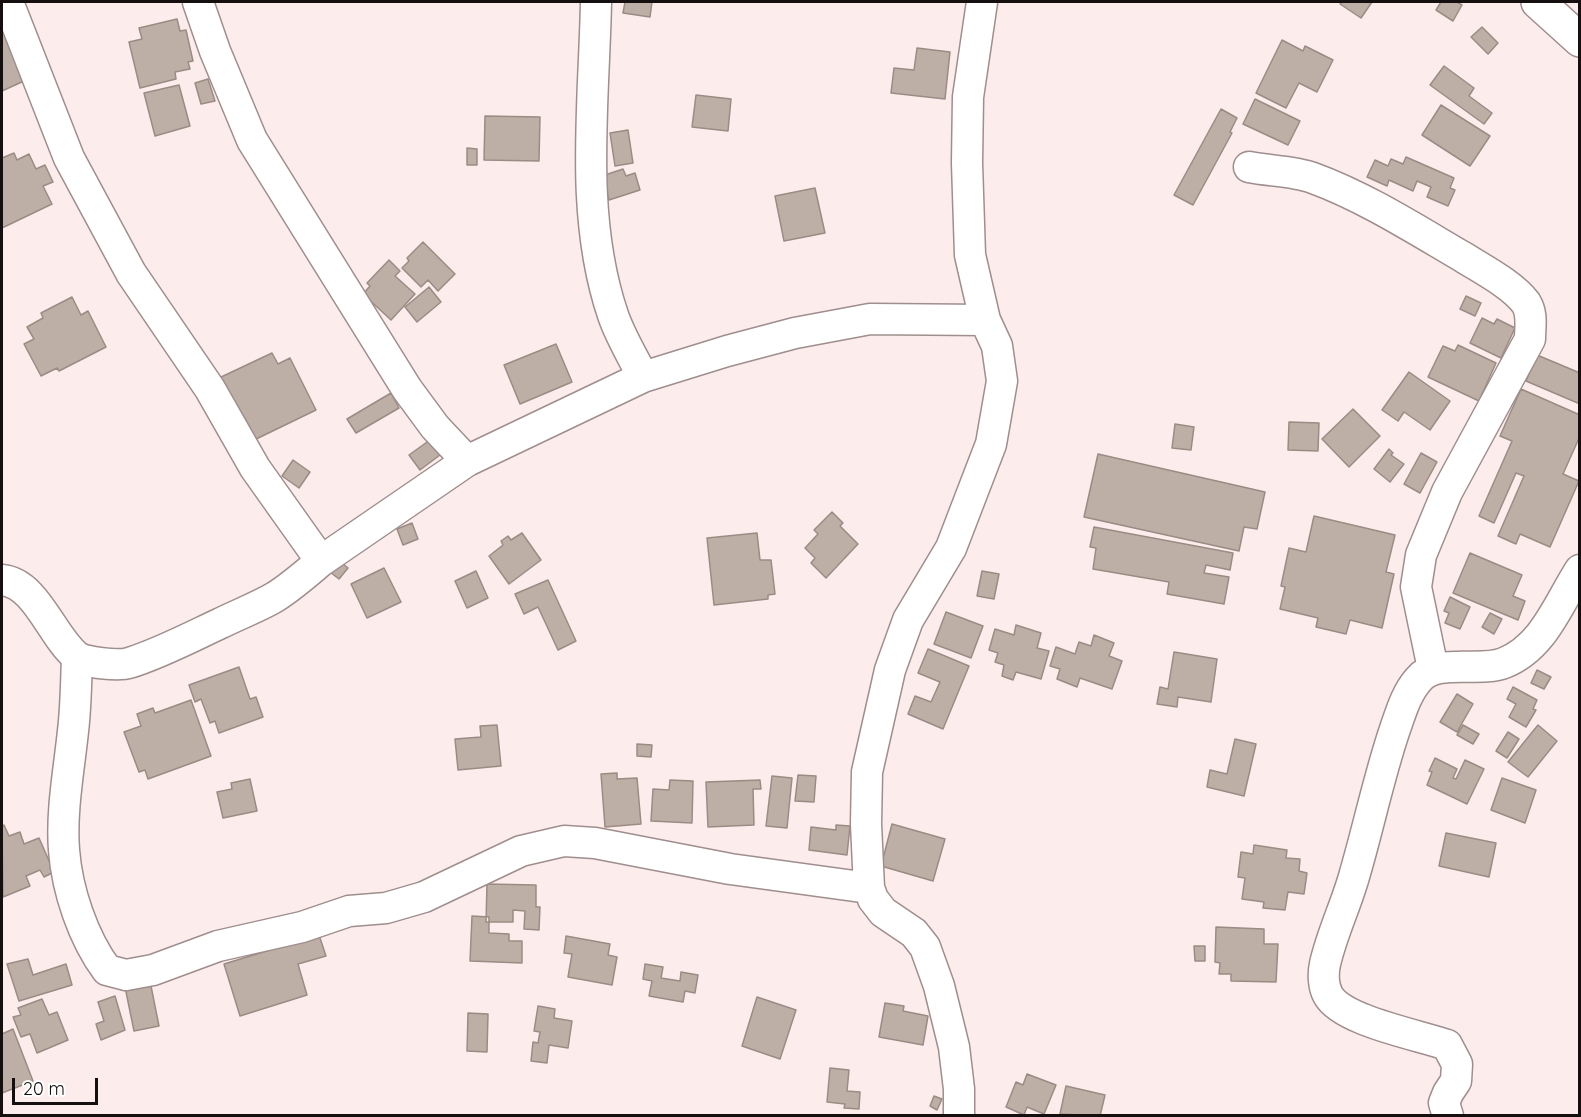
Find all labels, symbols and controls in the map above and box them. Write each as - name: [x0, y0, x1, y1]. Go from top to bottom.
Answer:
- scale bar: [15, 1066, 100, 1104]
- text: 20 m: [23, 1077, 65, 1100]

